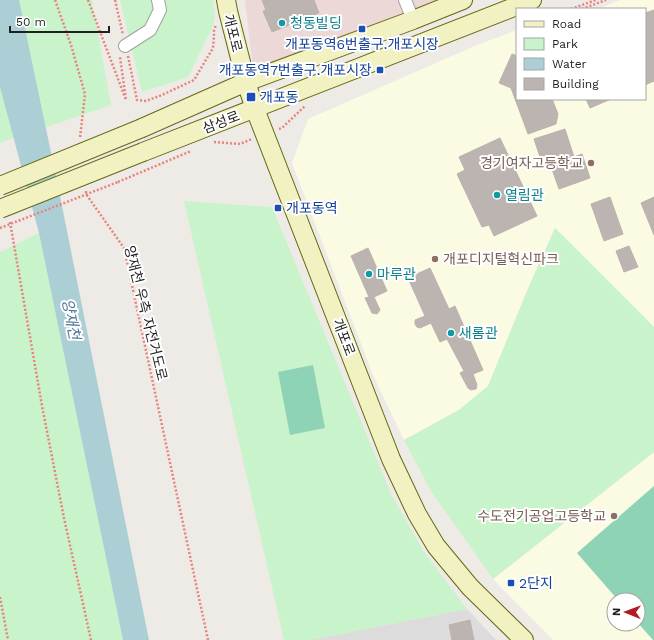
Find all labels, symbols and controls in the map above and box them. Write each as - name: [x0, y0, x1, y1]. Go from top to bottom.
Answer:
- scale bar: [10, 8, 109, 34]
- legend: [516, 8, 646, 100]
- street label: 개포로: [221, 12, 245, 54]
- text: 50 m: [16, 15, 46, 29]
- place label: 청동빌딩: [290, 15, 342, 31]
- text: Road: [552, 17, 581, 31]
- marker: 청동빌딩: [277, 18, 287, 28]
- marker: 개포동역6번출구.개포시장: [357, 24, 367, 34]
- place label: 개포동역6번출구.개포시장: [285, 36, 439, 52]
- text: Park: [552, 37, 578, 51]
- text: Water: [552, 57, 587, 71]
- place label: 개포동역7번출구.개포시장: [219, 62, 372, 78]
- marker: 개포동역7번출구.개포시장: [375, 65, 385, 75]
- text: Building: [552, 77, 599, 91]
- place label: 개포동: [260, 89, 299, 105]
- marker: 개포동: [245, 91, 257, 103]
- street label: 삼성로: [200, 108, 242, 136]
- place label: 경기여자고등학교: [480, 155, 583, 171]
- marker: 경기여자고등학교: [586, 158, 596, 168]
- place label: 열림관: [505, 187, 544, 203]
- marker: 열림관: [492, 190, 502, 200]
- place label: 개포동역: [286, 200, 338, 216]
- marker: 개포동역: [273, 203, 283, 213]
- street label: 양재천 우측 자전거도로: [122, 244, 171, 382]
- place label: 개포디지털혁신파크: [443, 251, 559, 267]
- marker: 개포디지털혁신파크: [430, 254, 440, 264]
- place label: 마루관: [377, 266, 416, 282]
- marker: 마루관: [364, 269, 374, 279]
- water label: 양재천: [58, 297, 84, 343]
- street label: 개포로: [330, 316, 358, 358]
- place label: 새롬관: [459, 325, 498, 341]
- marker: 새롬관: [446, 328, 456, 338]
- place label: 수도전기공업고등학교: [477, 508, 606, 524]
- marker: 수도전기공업고등학교: [609, 511, 619, 521]
- place label: 2단지: [519, 575, 553, 591]
- marker: 2단지: [506, 578, 516, 588]
- north arrow: [606, 592, 646, 632]
- text: N: [610, 608, 623, 616]

